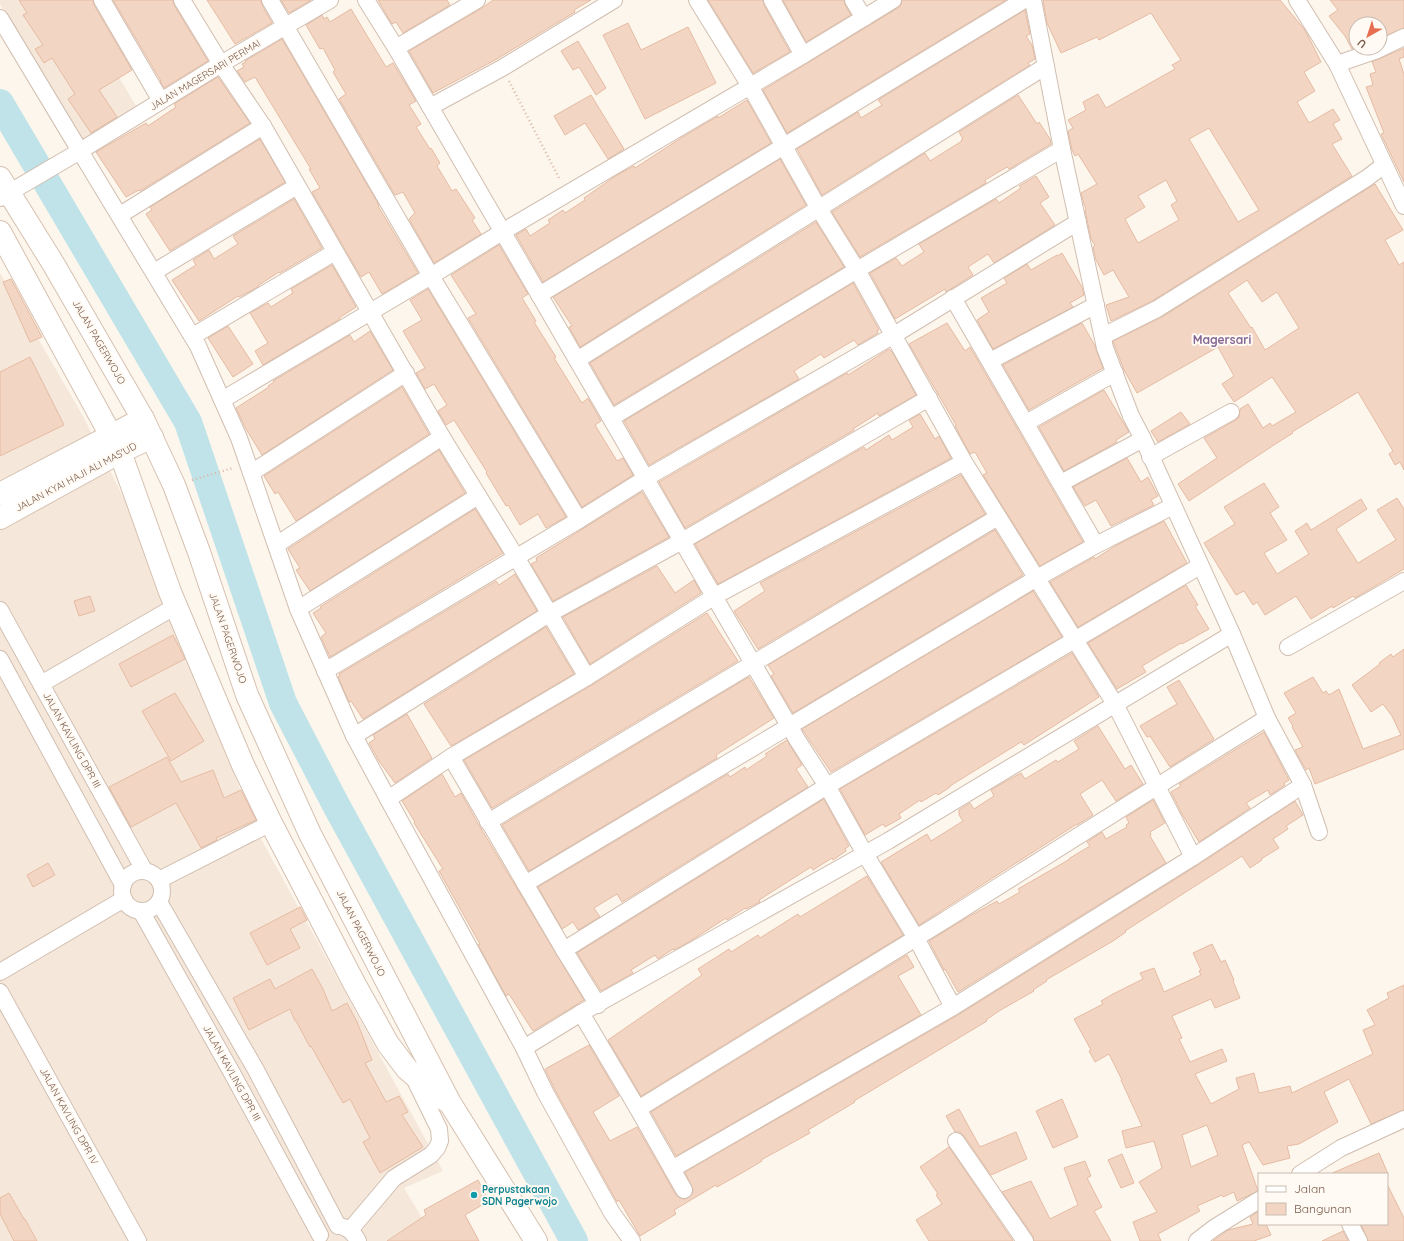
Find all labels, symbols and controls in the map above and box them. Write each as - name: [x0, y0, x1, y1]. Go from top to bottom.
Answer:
- north arrow: [1348, 16, 1388, 56]
- text: U: [1354, 36, 1369, 52]
- street label: JALAN MAGERSARI PERMAI: [147, 37, 263, 113]
- street label: JALAN PAGERWOJO: [69, 297, 129, 387]
- district label: Magersari: [1193, 332, 1251, 347]
- street label: JALAN KYAI HAJI ALI MAS'UD: [13, 439, 139, 515]
- street label: JALAN PAGERWOJO: [206, 591, 250, 686]
- street label: JALAN KAVLING DPR III: [40, 690, 104, 790]
- street label: JALAN PAGERWOJO: [333, 887, 389, 979]
- street label: JALAN KAVLING DPR III: [200, 1023, 264, 1123]
- street label: JALAN KAVLING DPR IV: [37, 1065, 101, 1167]
- legend: [1258, 1173, 1388, 1225]
- text: Jalan: [1294, 1181, 1325, 1196]
- place label: Perpustakaan SDN Pagerwojo: [482, 1183, 557, 1208]
- marker: Perpustakaan SDN Pagerwojo: [469, 1190, 479, 1200]
- text: Bangunan: [1294, 1201, 1351, 1216]

